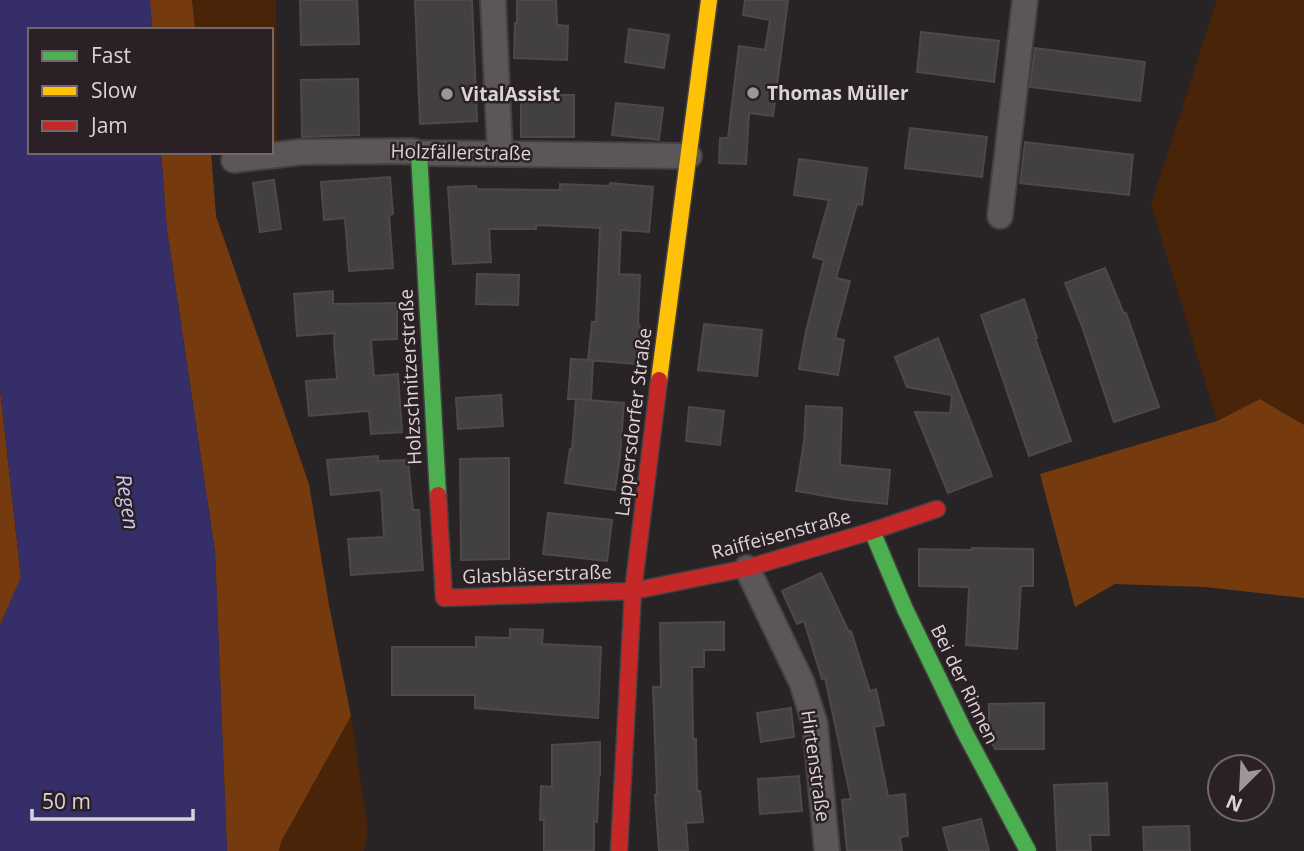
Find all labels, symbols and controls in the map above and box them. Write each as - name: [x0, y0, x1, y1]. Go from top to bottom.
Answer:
- legend: [28, 28, 273, 154]
- text: Fast: [91, 41, 131, 69]
- text: Slow: [91, 76, 137, 104]
- place label: Thomas Müller: [767, 80, 909, 106]
- place label: VitalAssist: [461, 81, 560, 107]
- marker: Thomas Müller: [745, 85, 761, 101]
- marker: VitalAssist: [439, 86, 455, 102]
- text: Jam: [89, 111, 128, 139]
- street label: Holzfällerstraße: [390, 138, 532, 166]
- street label: Holzschnitzerstraße: [392, 288, 428, 466]
- street label: Lappersdorfer Straße: [609, 326, 657, 518]
- water label: Regen: [110, 472, 146, 532]
- street label: Raiffeisenstraße: [708, 503, 854, 565]
- street label: Glasbläserstraße: [462, 558, 612, 590]
- street label: Bei der Rinnen: [925, 620, 1005, 748]
- street label: Hirtenstraße: [795, 709, 837, 823]
- north arrow: [1206, 753, 1276, 823]
- scale bar: [32, 778, 192, 822]
- text: 50 m: [42, 787, 91, 815]
- text: N: [1222, 789, 1246, 819]

